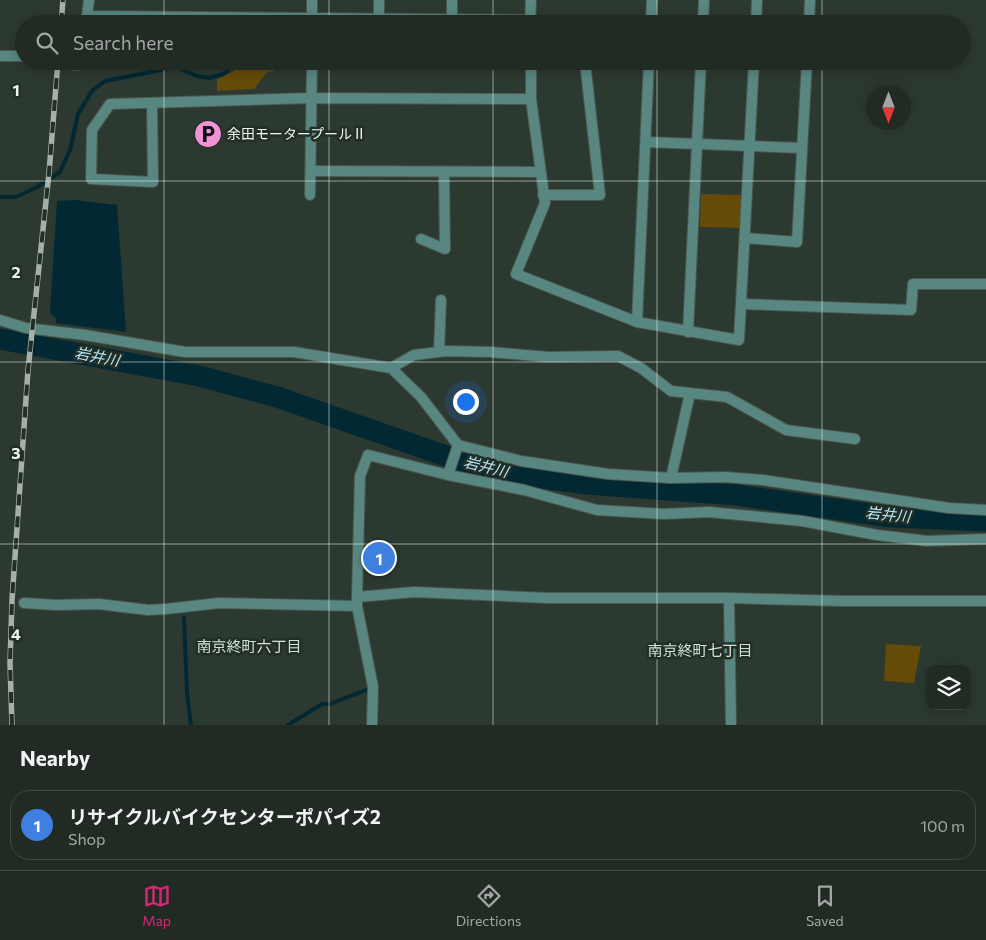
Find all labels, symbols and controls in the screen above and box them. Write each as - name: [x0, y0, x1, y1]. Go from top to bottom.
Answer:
- search box: [15, 15, 971, 70]
- icon: search: [33, 29, 61, 57]
- text: Search here: [73, 31, 173, 54]
- text: 1: [12, 80, 20, 99]
- north arrow: [866, 85, 911, 130]
- parking icon: 余田モータープールⅡ: [193, 119, 223, 149]
- place label: 余田モータープールⅡ: [227, 125, 366, 142]
- text: 2: [11, 262, 21, 281]
- water label: 岩井川: [73, 343, 123, 370]
- your location: [453, 389, 479, 415]
- text: 3: [11, 443, 21, 462]
- water label: 岩井川: [462, 452, 512, 481]
- water label: 岩井川: [865, 503, 913, 526]
- pin: 1: [363, 539, 395, 577]
- text: 4: [11, 624, 21, 643]
- district label: 南京終町六丁目: [196, 637, 302, 655]
- district label: 南京終町七丁目: [647, 641, 753, 659]
- map controls: [926, 665, 971, 710]
- button: layers: [926, 665, 971, 710]
- text: Nearby: [20, 745, 90, 770]
- text: リサイクルバイクセンターポパイズ2: [68, 805, 381, 828]
- text: 1: [33, 816, 41, 835]
- text: 100 m: [920, 816, 965, 835]
- text: Shop: [68, 829, 106, 848]
- tab: Map: [142, 882, 171, 929]
- tab: Directions: [456, 882, 521, 929]
- tab: Saved: [806, 882, 844, 929]

